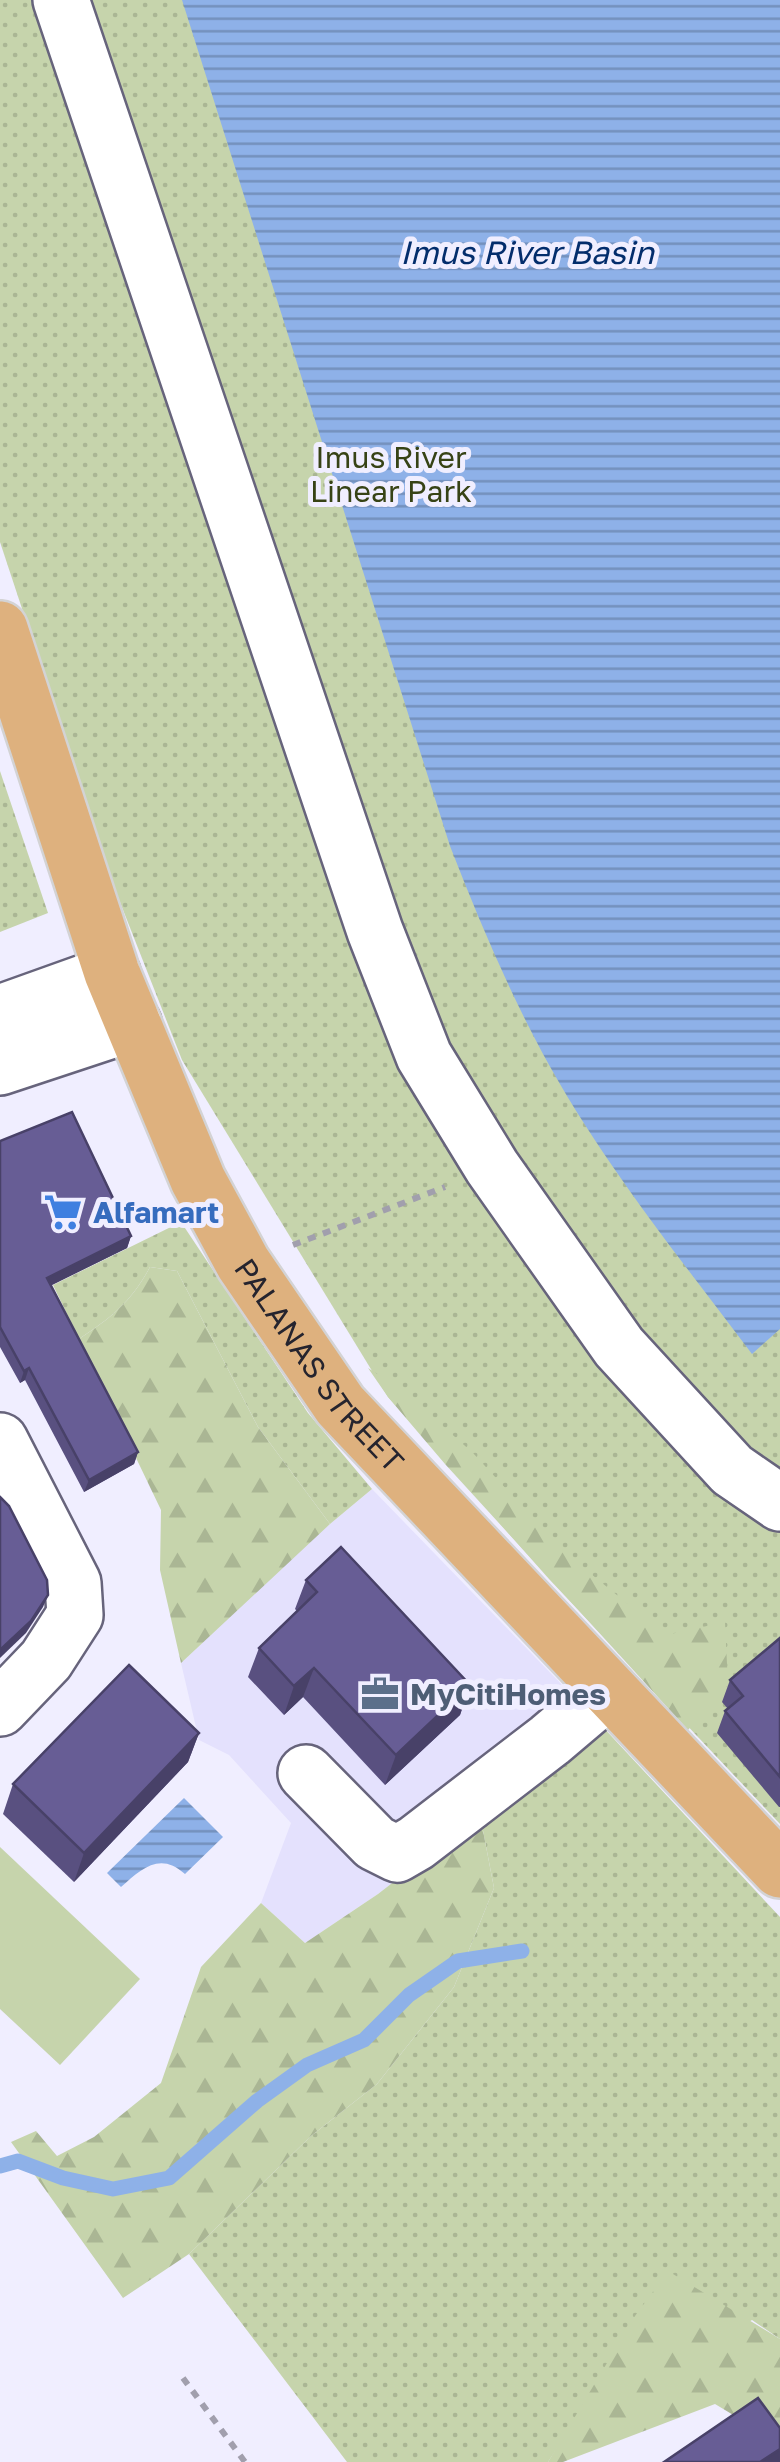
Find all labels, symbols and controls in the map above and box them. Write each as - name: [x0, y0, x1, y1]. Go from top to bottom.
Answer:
- water label: Imus River Basin: [400, 233, 655, 271]
- park label: Imus River Linear Park: [310, 439, 472, 509]
- supermarket icon: Alfamart: [42, 1191, 84, 1233]
- place label: Alfamart: [93, 1194, 219, 1230]
- street label: PALANAS STREET: [227, 1252, 411, 1479]
- office icon: MyCitiHomes: [359, 1673, 401, 1715]
- place label: MyCitiHomes: [410, 1676, 606, 1712]

